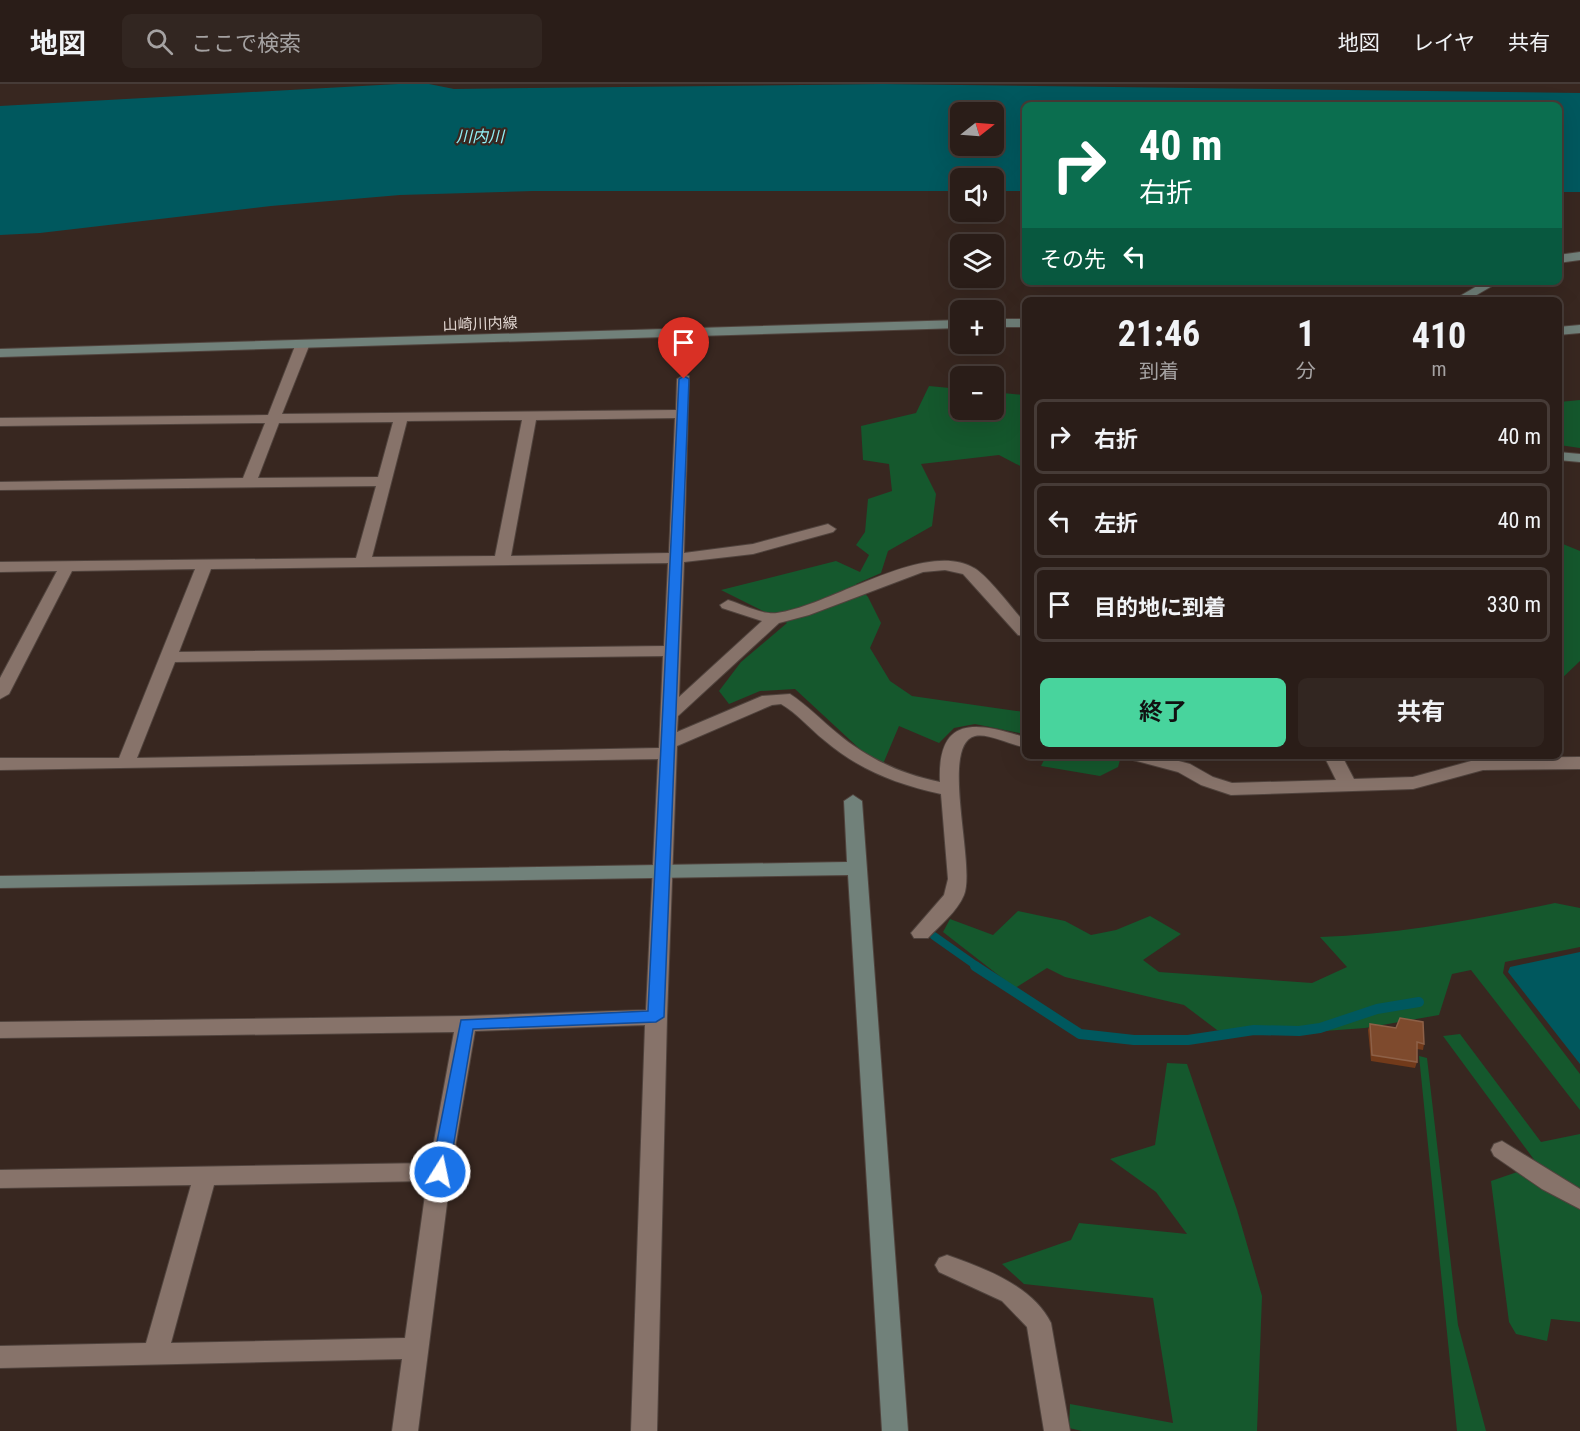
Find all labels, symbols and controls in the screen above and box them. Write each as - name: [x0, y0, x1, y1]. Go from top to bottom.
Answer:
- search box: [122, 14, 542, 68]
- icon: search: [143, 25, 176, 58]
- text: 地図: [30, 27, 86, 60]
- text: ここで検索: [191, 31, 301, 56]
- text: 地図: [1338, 31, 1380, 55]
- text: レイヤ: [1413, 31, 1475, 55]
- text: 共有: [1508, 31, 1550, 55]
- north arrow: [950, 102, 1004, 156]
- map controls: [950, 102, 1004, 420]
- text: 40 m: [1139, 121, 1222, 170]
- icon: right: [1040, 126, 1118, 204]
- water label: 川内川: [456, 127, 506, 146]
- button: sound: [950, 168, 1004, 222]
- text: 右折: [1139, 177, 1193, 209]
- button: layers: [950, 234, 1004, 288]
- icon: left: [1118, 240, 1151, 273]
- text: その先: [1040, 247, 1106, 272]
- button: +: [950, 300, 1004, 354]
- text: 21:46: [1118, 313, 1200, 355]
- text: 1: [1297, 313, 1315, 355]
- street label: 山崎川内線: [442, 314, 518, 334]
- text: 410: [1412, 315, 1466, 357]
- pin: [658, 317, 709, 379]
- icon: arrive: [667, 326, 700, 359]
- text: m: [1431, 357, 1447, 381]
- text: 到着: [1139, 359, 1179, 383]
- text: 分: [1296, 359, 1316, 383]
- button: −: [950, 366, 1004, 420]
- icon: right: [1043, 420, 1076, 453]
- text: 40 m: [1498, 424, 1541, 449]
- text: 右折: [1094, 427, 1138, 452]
- icon: left: [1043, 504, 1076, 537]
- text: 40 m: [1498, 508, 1541, 533]
- text: 左折: [1094, 511, 1138, 536]
- icon: arrive: [1043, 588, 1076, 621]
- text: 330 m: [1487, 592, 1541, 617]
- text: 目的地に到着: [1094, 595, 1226, 620]
- button: 終了: [1040, 678, 1286, 747]
- button: 共有: [1298, 678, 1544, 747]
- position arrow: [408, 1140, 472, 1204]

